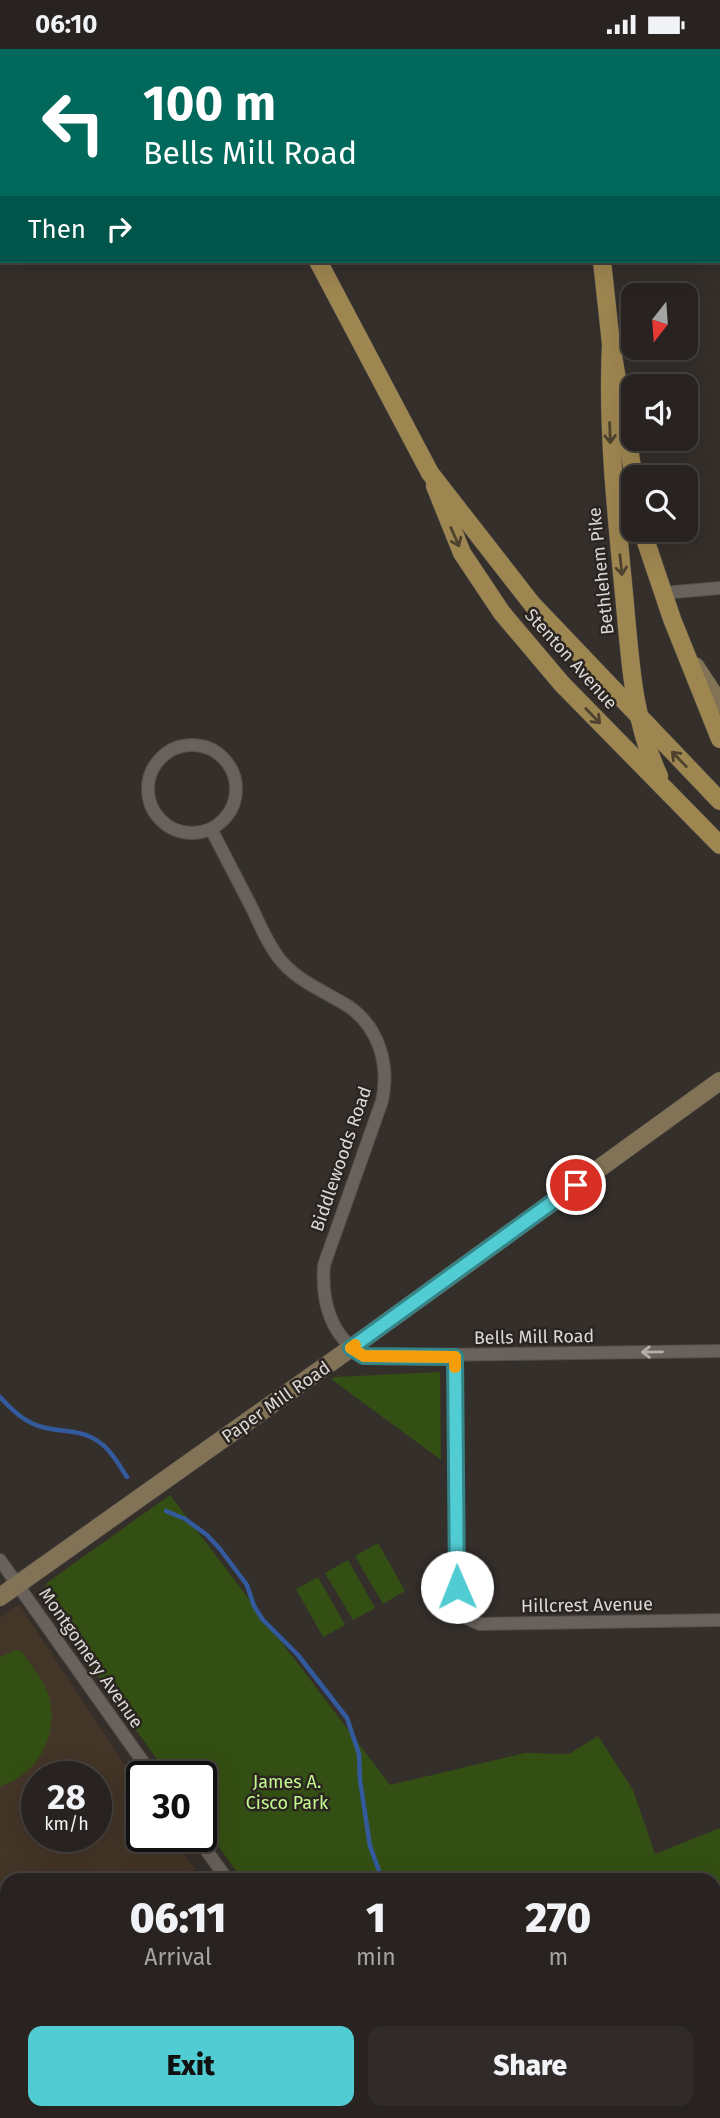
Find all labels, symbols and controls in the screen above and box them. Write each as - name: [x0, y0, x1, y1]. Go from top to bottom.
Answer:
- text: 06:10: [35, 9, 98, 40]
- text: 100 m: [143, 74, 276, 133]
- icon: left: [28, 77, 119, 168]
- text: Bells Mill Road: [143, 134, 357, 172]
- icon: right: [100, 210, 138, 248]
- text: Then: [28, 214, 86, 245]
- north arrow: [621, 283, 698, 361]
- map controls: [621, 283, 698, 542]
- button: sound: [621, 374, 698, 451]
- one-way arrow: [603, 421, 616, 444]
- button: search: [621, 465, 698, 542]
- street label: Bethlehem Pike: [583, 506, 619, 636]
- one-way arrow: [449, 525, 462, 547]
- one-way arrow: [615, 553, 628, 576]
- street label: Stenton Avenue: [520, 604, 622, 714]
- one-way arrow: [585, 707, 602, 724]
- one-way arrow: [671, 751, 688, 768]
- street label: Biddlewoods Road: [306, 1084, 376, 1234]
- pin: [546, 1155, 606, 1215]
- icon: arrive: [557, 1166, 595, 1204]
- street label: Bells Mill Road: [474, 1325, 594, 1349]
- one-way arrow: [641, 1346, 664, 1359]
- street label: Paper Mill Road: [218, 1356, 334, 1448]
- position arrow: [420, 1550, 494, 1624]
- street label: Montgomery Avenue: [34, 1584, 148, 1732]
- street label: Hillcrest Avenue: [521, 1593, 653, 1617]
- speed limit sign: 30: [126, 1761, 217, 1852]
- park label: James A. Cisco Park: [246, 1771, 329, 1814]
- text: 28: [47, 1776, 86, 1818]
- text: km/h: [44, 1813, 89, 1835]
- text: 06:11: [130, 1893, 226, 1943]
- text: 1: [366, 1893, 386, 1943]
- text: 270: [525, 1893, 591, 1943]
- text: Arrival: [144, 1943, 212, 1971]
- text: min: [356, 1943, 396, 1971]
- text: m: [548, 1943, 568, 1971]
- button: Exit: [28, 2026, 354, 2106]
- button: Share: [368, 2026, 693, 2106]

